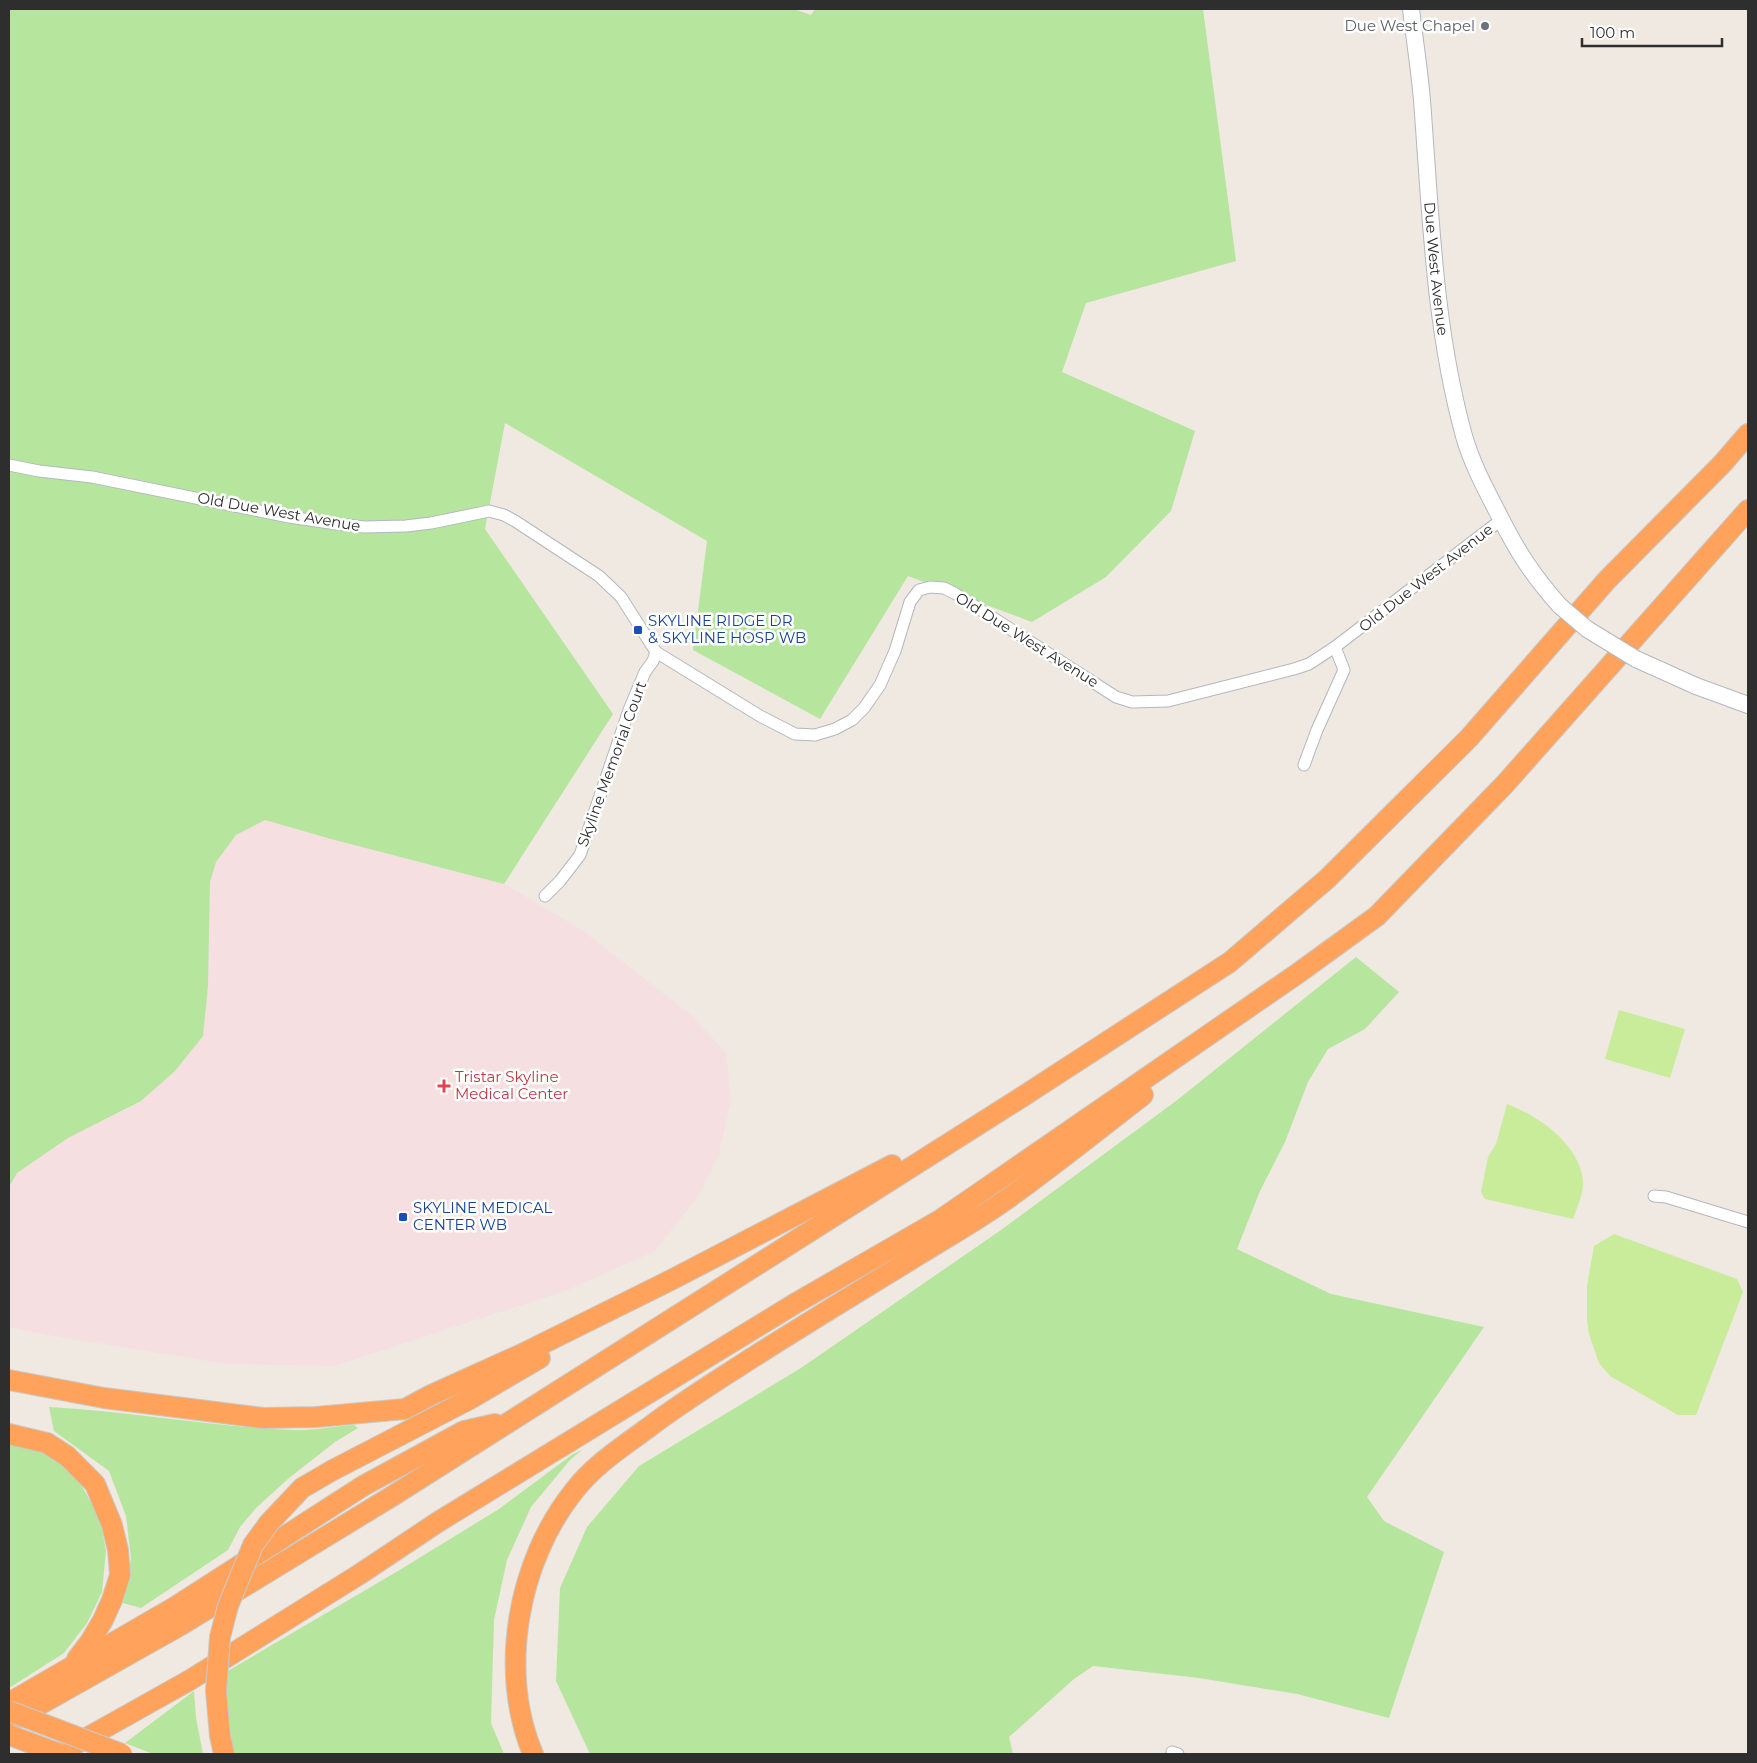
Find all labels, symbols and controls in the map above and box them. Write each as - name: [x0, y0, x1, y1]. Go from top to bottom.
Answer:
- scale bar: [1582, 15, 1722, 47]
- place label: Due West Chapel: [1344, 16, 1475, 35]
- marker: Due West Chapel: [1479, 20, 1491, 32]
- text: 100 m: [1590, 23, 1635, 42]
- street label: Due West Avenue: [1420, 201, 1453, 337]
- street label: Old Due West Avenue: [196, 488, 362, 535]
- street label: Old Due West Avenue: [1355, 519, 1497, 636]
- street label: Old Due West Avenue: [952, 588, 1102, 691]
- place label: SKYLINE RIDGE DR & SKYLINE HOSP WB: [648, 611, 806, 647]
- marker: SKYLINE RIDGE DR & SKYLINE HOSP WB: [632, 624, 644, 636]
- street label: Skyline Memorial Court: [573, 678, 650, 849]
- place label: Tristar Skyline Medical Center: [455, 1067, 568, 1103]
- marker: Tristar Skyline Medical Center: [437, 1079, 451, 1093]
- place label: SKYLINE MEDICAL CENTER WB: [413, 1198, 552, 1234]
- marker: SKYLINE MEDICAL CENTER WB: [397, 1211, 409, 1223]

